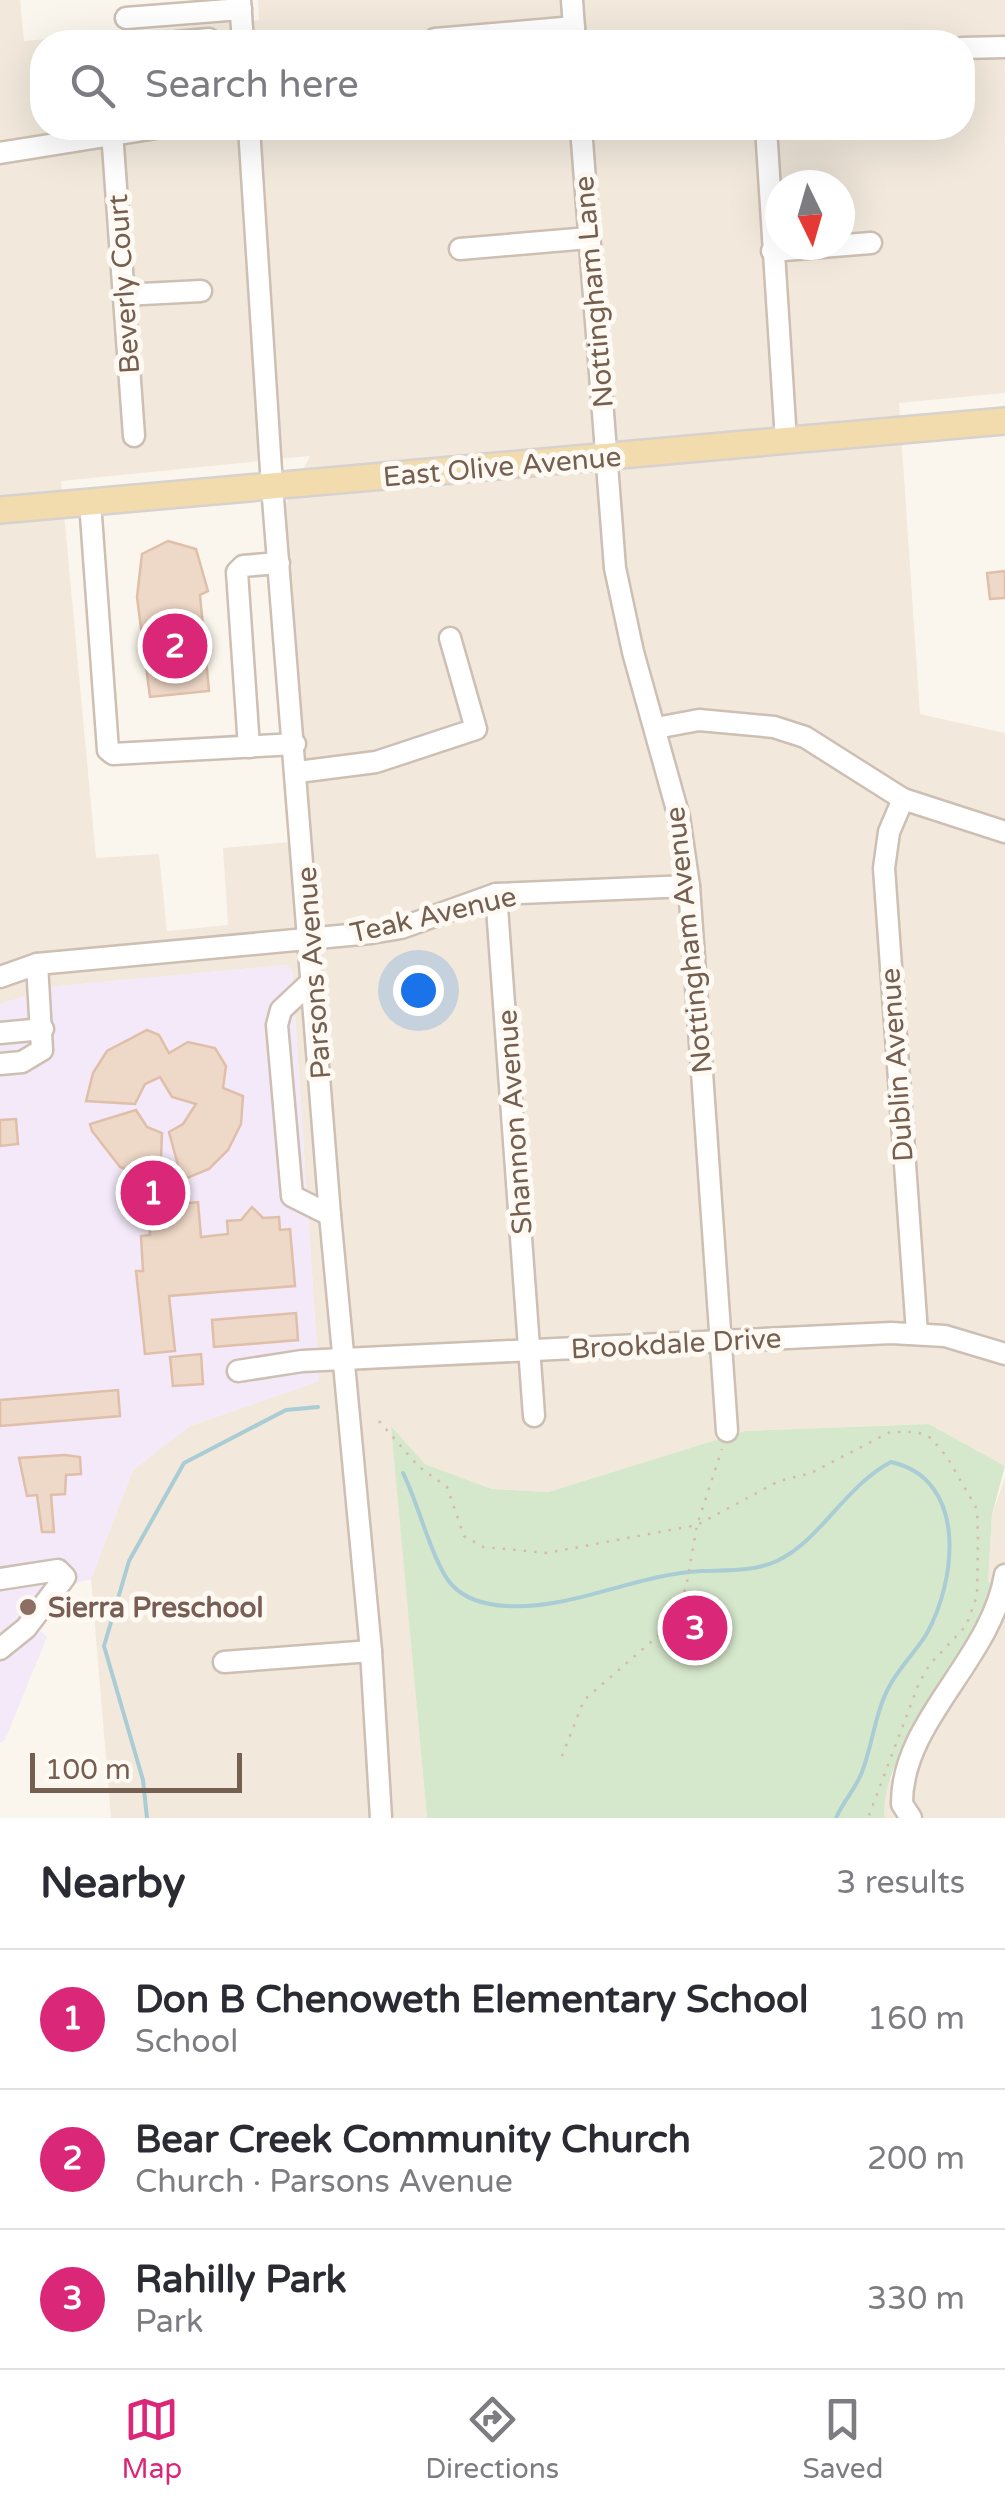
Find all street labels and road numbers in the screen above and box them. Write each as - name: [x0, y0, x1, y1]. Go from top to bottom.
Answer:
- street label: Nottingham Lane: [567, 175, 621, 409]
- street label: Beverly Court: [101, 193, 147, 375]
- street label: East Olive Avenue: [381, 440, 623, 494]
- street label: Nottingham Avenue: [658, 805, 720, 1075]
- street label: Parsons Avenue: [290, 866, 338, 1080]
- street label: Teak Avenue: [347, 879, 520, 951]
- street label: Dublin Avenue: [873, 967, 921, 1163]
- street label: Shannon Avenue: [490, 1008, 540, 1236]
- street label: Brookdale Drive: [570, 1321, 782, 1366]

